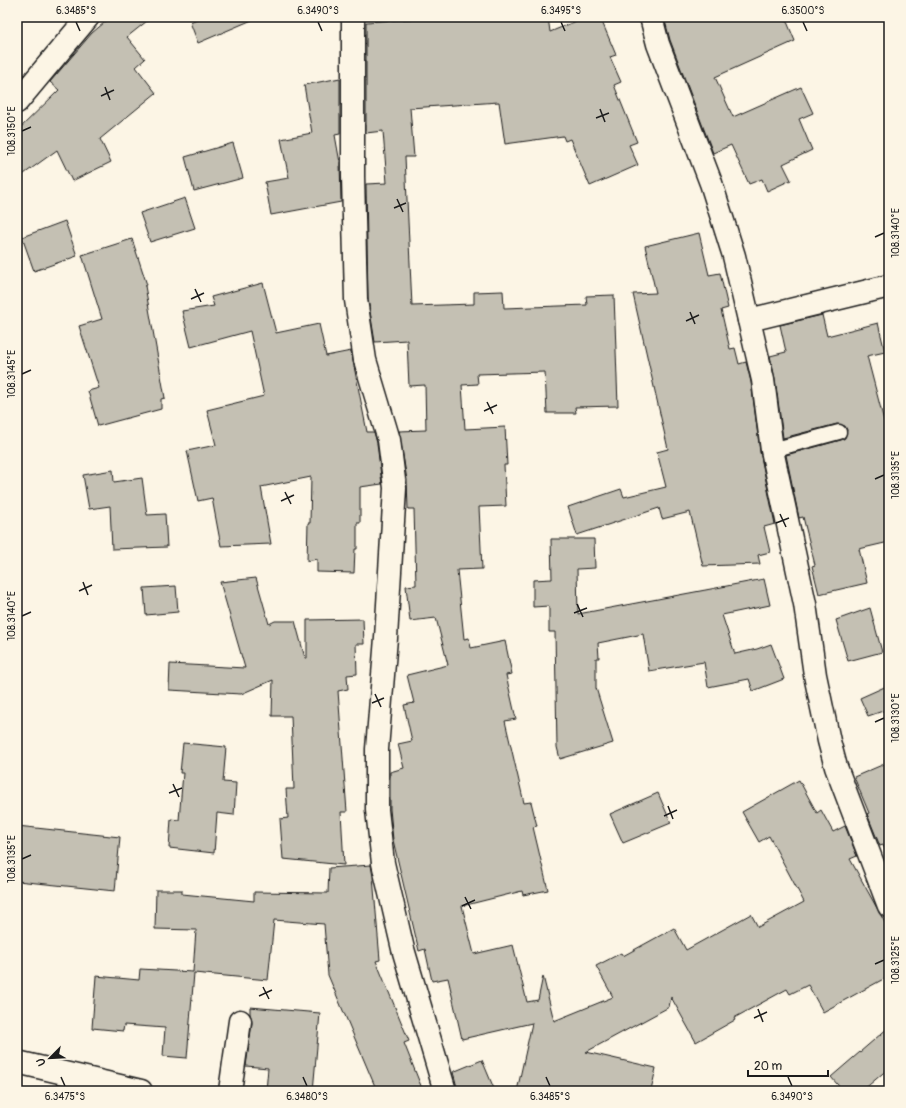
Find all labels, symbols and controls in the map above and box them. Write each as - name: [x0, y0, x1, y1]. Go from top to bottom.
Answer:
- text: 6.3485°S: [56, 5, 96, 17]
- text: 6.3490°S: [297, 5, 339, 17]
- text: 6.3495°S: [541, 5, 581, 17]
- text: 6.3500°S: [782, 5, 825, 17]
- text: 108.3150°E: [6, 106, 18, 156]
- text: 108.3140°E: [890, 208, 902, 258]
- text: 108.3145°E: [6, 350, 18, 398]
- text: 108.3135°E: [890, 451, 902, 499]
- text: 108.3140°E: [6, 591, 18, 641]
- text: 108.3130°E: [890, 693, 902, 743]
- text: 108.3135°E: [6, 835, 18, 883]
- text: 108.3125°E: [890, 936, 902, 984]
- north arrow: [30, 1038, 70, 1078]
- scale bar: [748, 1052, 828, 1078]
- text: U: [34, 1056, 49, 1068]
- text: 20 m: [754, 1059, 783, 1074]
- text: 6.3475°S: [45, 1091, 85, 1103]
- text: 6.3480°S: [286, 1091, 328, 1103]
- text: 6.3485°S: [530, 1091, 570, 1103]
- text: 6.3490°S: [771, 1091, 813, 1103]

